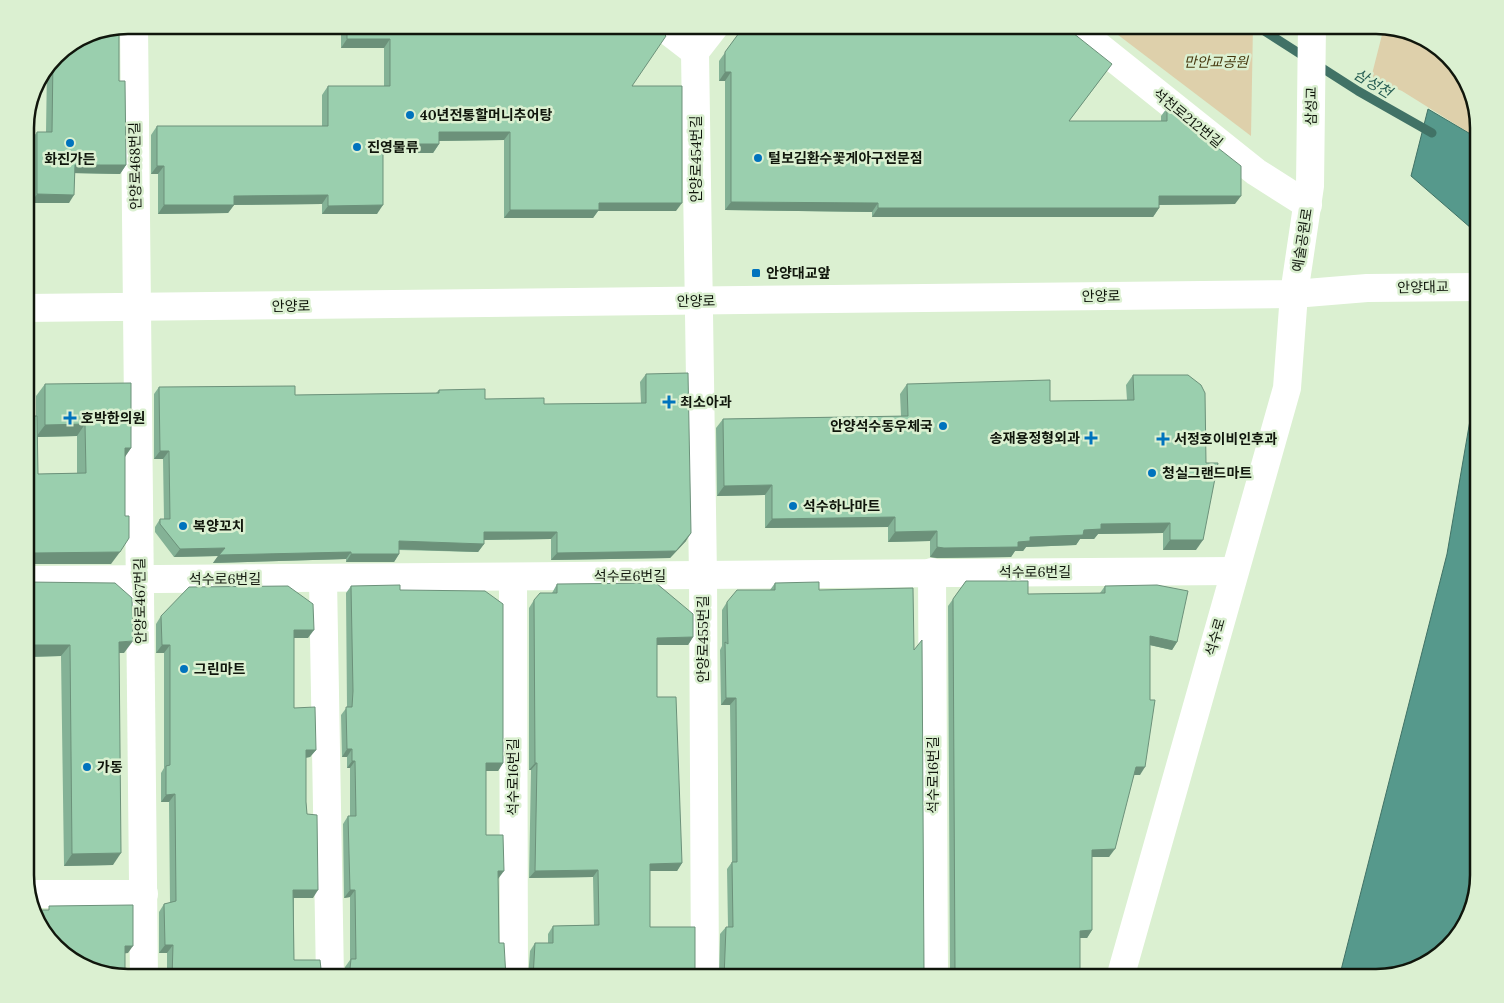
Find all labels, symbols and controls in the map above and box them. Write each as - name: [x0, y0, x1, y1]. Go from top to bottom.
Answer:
- park label: 만안교공원: [1184, 53, 1249, 71]
- water label: 삼성천: [1350, 64, 1398, 103]
- street label: 석천로212번길: [1149, 84, 1227, 152]
- street label: 삼성교: [1302, 86, 1320, 125]
- place label: 40년전통할머니추어탕: [420, 106, 553, 124]
- marker: 40년전통할머니추어탕: [404, 109, 416, 121]
- street label: 안양로454번길: [687, 115, 705, 203]
- street label: 안양로468번길: [125, 122, 145, 210]
- marker: 화진가든: [64, 137, 76, 149]
- place label: 진영물류: [367, 138, 419, 156]
- marker: 진영물류: [351, 141, 363, 153]
- place label: 털보김환수꽃게아구전문점: [768, 149, 923, 167]
- place label: 화진가든: [44, 150, 96, 168]
- marker: 털보김환수꽃게아구전문점: [752, 152, 764, 164]
- street label: 예술공원로: [1288, 207, 1316, 273]
- place label: 안양대교앞: [766, 264, 831, 282]
- marker: 안양대교앞: [750, 267, 762, 279]
- street label: 안양대교: [1397, 278, 1449, 296]
- street label: 안양로: [1082, 287, 1121, 305]
- street label: 안양로: [677, 292, 716, 310]
- street label: 안양로: [272, 297, 311, 315]
- place label: 최소아과: [680, 393, 732, 411]
- marker: 최소아과: [662, 395, 676, 409]
- place label: 호박한의원: [81, 409, 145, 427]
- marker: 호박한의원: [63, 411, 77, 425]
- place label: 안양석수동우체국: [830, 417, 933, 435]
- marker: 안양석수동우체국: [937, 420, 949, 432]
- place label: 송재용정형외과: [990, 429, 1080, 447]
- place label: 서정호이비인후과: [1174, 430, 1277, 448]
- marker: 송재용정형외과: [1084, 431, 1098, 445]
- marker: 서정호이비인후과: [1156, 432, 1170, 446]
- place label: 청실그랜드마트: [1162, 464, 1252, 482]
- marker: 청실그랜드마트: [1146, 467, 1158, 479]
- place label: 석수하나마트: [803, 497, 880, 515]
- marker: 석수하나마트: [787, 500, 799, 512]
- place label: 복양꼬치: [193, 517, 245, 535]
- marker: 복양꼬치: [177, 520, 189, 532]
- street label: 안양로467번길: [130, 558, 150, 644]
- street label: 석수로6번길: [999, 563, 1071, 581]
- street label: 석수로6번길: [594, 567, 666, 585]
- street label: 석수로6번길: [189, 570, 261, 588]
- street label: 안양로455번길: [694, 595, 712, 683]
- street label: 석수로: [1201, 616, 1229, 658]
- place label: 그린마트: [194, 660, 246, 678]
- marker: 그린마트: [178, 663, 190, 675]
- street label: 석수로16번길: [924, 736, 942, 814]
- street label: 석수로16번길: [504, 738, 522, 816]
- place label: 가동: [97, 758, 123, 776]
- marker: 가동: [81, 761, 93, 773]

